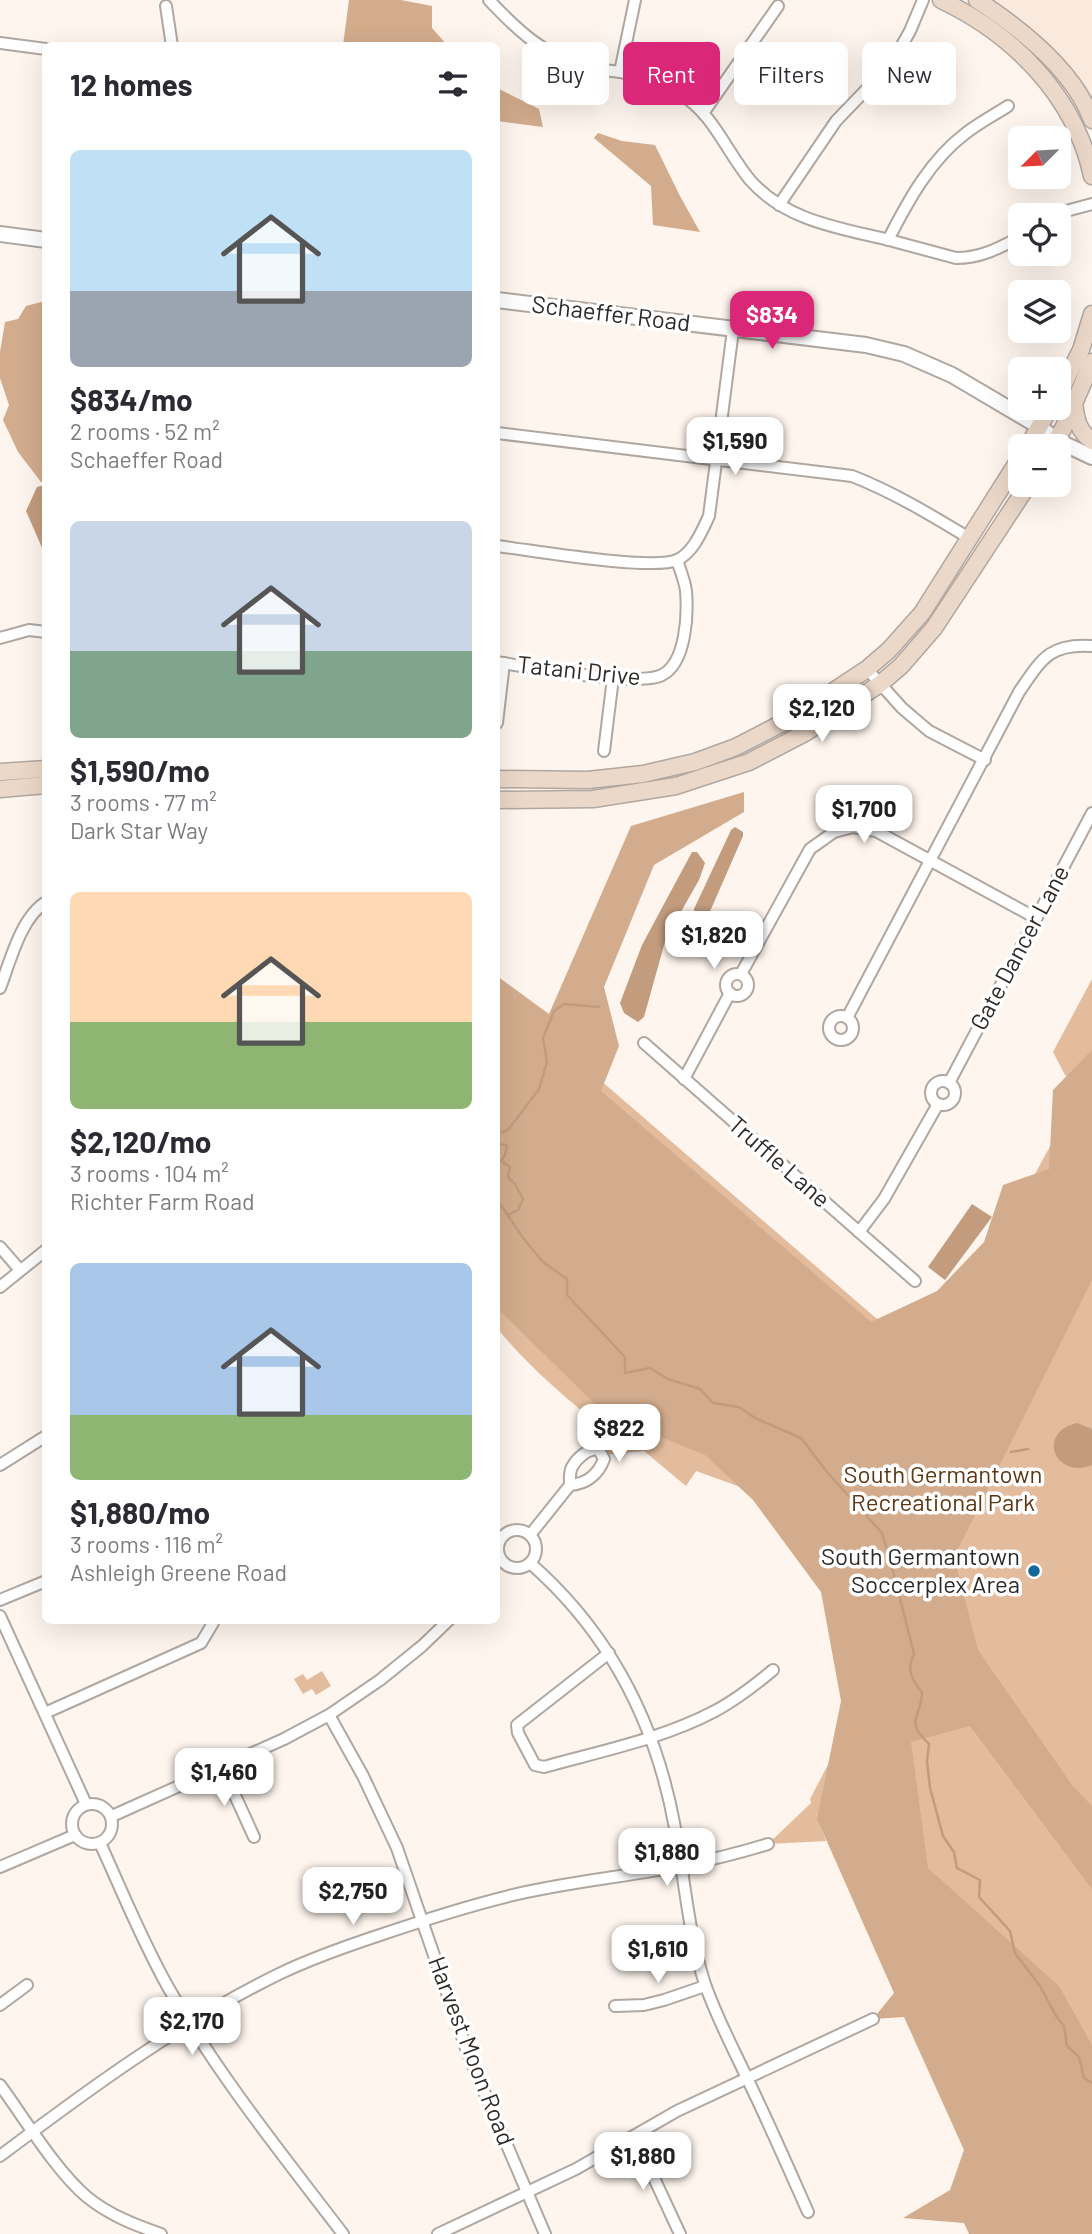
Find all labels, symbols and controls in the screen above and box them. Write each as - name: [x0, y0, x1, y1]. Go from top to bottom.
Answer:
- chip: Buy: [522, 42, 609, 105]
- chip: Rent: [623, 42, 720, 105]
- chip: Filters: [734, 42, 848, 105]
- chip: New: [862, 42, 956, 105]
- icon: filters: [434, 65, 472, 103]
- text: 12 homes: [70, 66, 193, 102]
- north arrow: [1008, 126, 1071, 189]
- map controls: [1008, 126, 1071, 497]
- icon: home: [208, 196, 334, 322]
- button: locate: [1008, 203, 1071, 266]
- button: layers: [1008, 280, 1071, 343]
- street label: Schaeffer Road: [530, 288, 692, 337]
- pin: $834: [731, 292, 813, 351]
- text: $834: [746, 300, 798, 328]
- button: +: [1008, 357, 1071, 420]
- text: $834/mo: [70, 381, 193, 417]
- text: 2 rooms · 52 m²: [70, 417, 220, 445]
- pin: $1,590: [678, 418, 792, 477]
- text: $1,590: [702, 426, 768, 454]
- button: −: [1008, 434, 1071, 497]
- text: Schaeffer Road: [70, 445, 223, 473]
- icon: home: [208, 567, 334, 693]
- street label: Tatani Drive: [516, 649, 642, 690]
- pin: $2,120: [765, 684, 879, 744]
- text: $2,120: [789, 693, 855, 721]
- text: $1,590/mo: [70, 752, 210, 788]
- pin: $1,700: [807, 786, 921, 845]
- text: 3 rooms · 77 m²: [70, 788, 217, 816]
- text: $1,700: [831, 794, 897, 822]
- text: Dark Star Way: [70, 816, 208, 844]
- street label: Gate Dancer Lane: [963, 860, 1074, 1035]
- pin: $1,820: [657, 912, 771, 971]
- text: $1,820: [681, 920, 747, 948]
- icon: home: [208, 938, 334, 1064]
- street label: Truffle Lane: [723, 1109, 837, 1213]
- text: $2,120/mo: [70, 1123, 211, 1159]
- text: 3 rooms · 104 m²: [70, 1159, 229, 1187]
- text: Richter Farm Road: [70, 1187, 254, 1215]
- icon: home: [208, 1309, 334, 1435]
- pin: $822: [578, 1404, 660, 1464]
- text: $822: [593, 1413, 645, 1441]
- park label: South Germantown Recreational Park: [844, 1459, 1042, 1516]
- text: $1,880/mo: [70, 1494, 210, 1530]
- text: 3 rooms · 116 m²: [70, 1530, 223, 1558]
- place label: South Germantown Soccerplex Area: [821, 1541, 1020, 1598]
- text: Ashleigh Greene Road: [70, 1558, 287, 1586]
- marker: South Germantown Soccerplex Area: [1026, 1563, 1042, 1579]
- pin: $1,460: [167, 1748, 281, 1808]
- text: $1,460: [191, 1757, 257, 1785]
- pin: $1,880: [610, 1828, 724, 1888]
- text: $1,880: [634, 1837, 700, 1865]
- pin: $2,750: [296, 1868, 410, 1927]
- text: $2,750: [318, 1876, 388, 1904]
- pin: $1,610: [601, 1926, 715, 1985]
- text: $1,610: [628, 1934, 688, 1962]
- street label: Harvest Moon Road: [423, 1952, 522, 2149]
- pin: $2,170: [135, 1997, 249, 2057]
- text: $2,170: [160, 2006, 224, 2034]
- pin: $1,880: [586, 2132, 700, 2192]
- text: $1,880: [610, 2141, 676, 2169]

